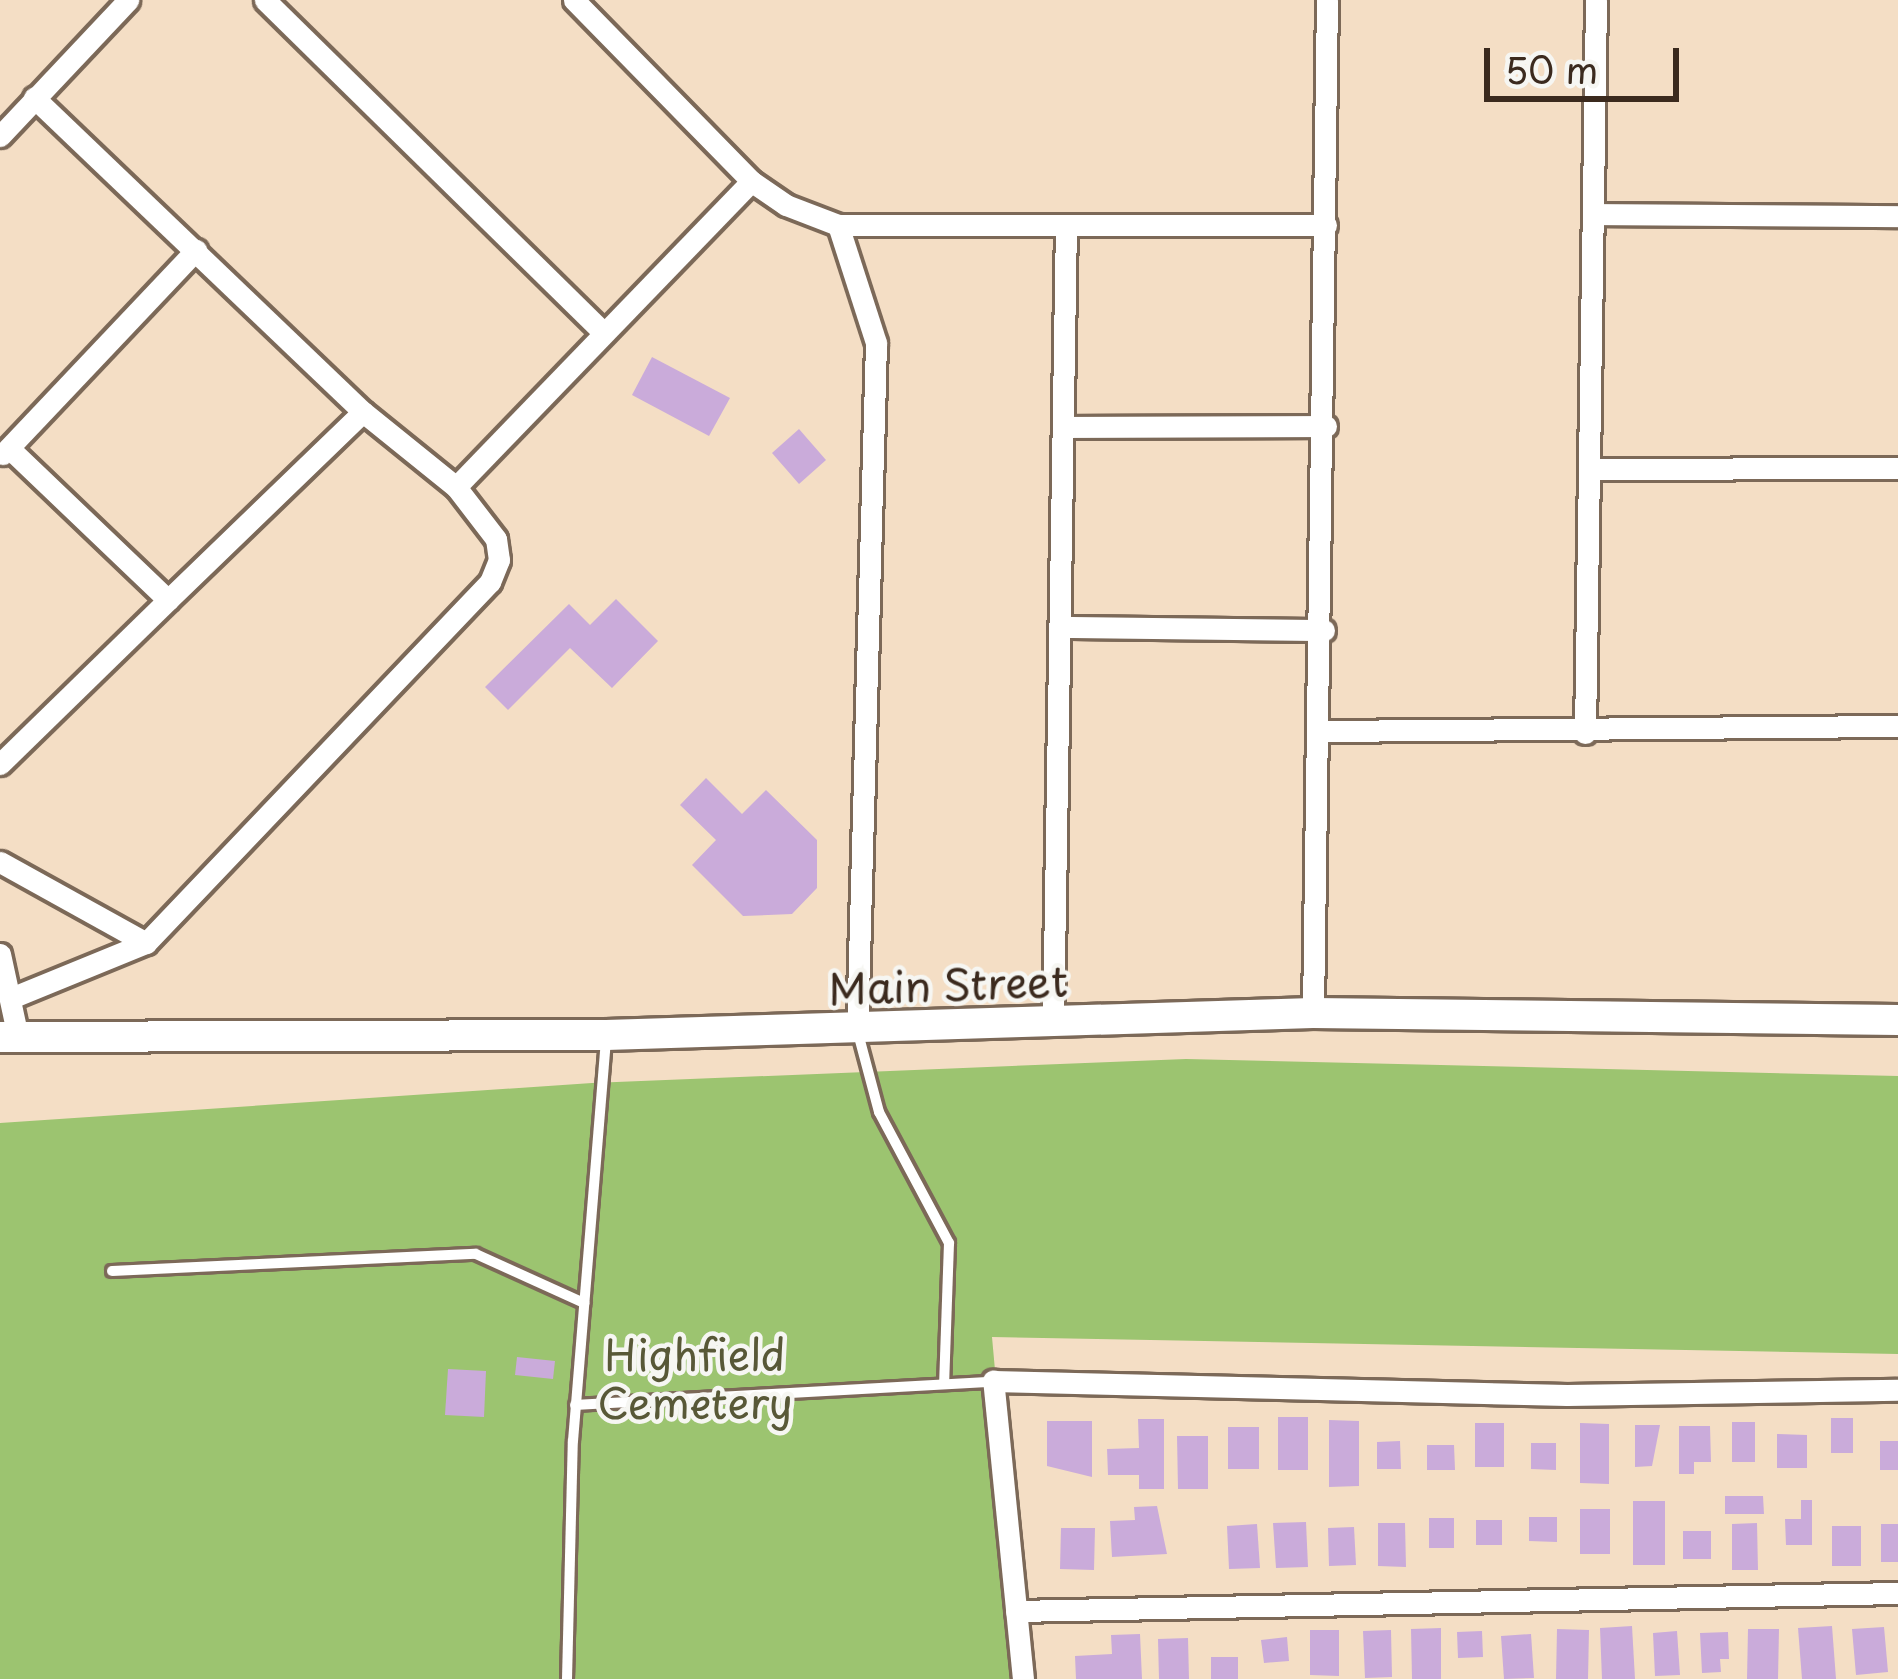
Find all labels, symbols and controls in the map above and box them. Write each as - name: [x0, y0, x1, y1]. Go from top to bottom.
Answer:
- scale bar: [1490, 24, 1685, 98]
- text: 50 m: [1505, 42, 1598, 96]
- street label: Main Street: [827, 955, 1069, 1013]
- park label: Highfield Cemetery: [597, 1329, 793, 1428]

